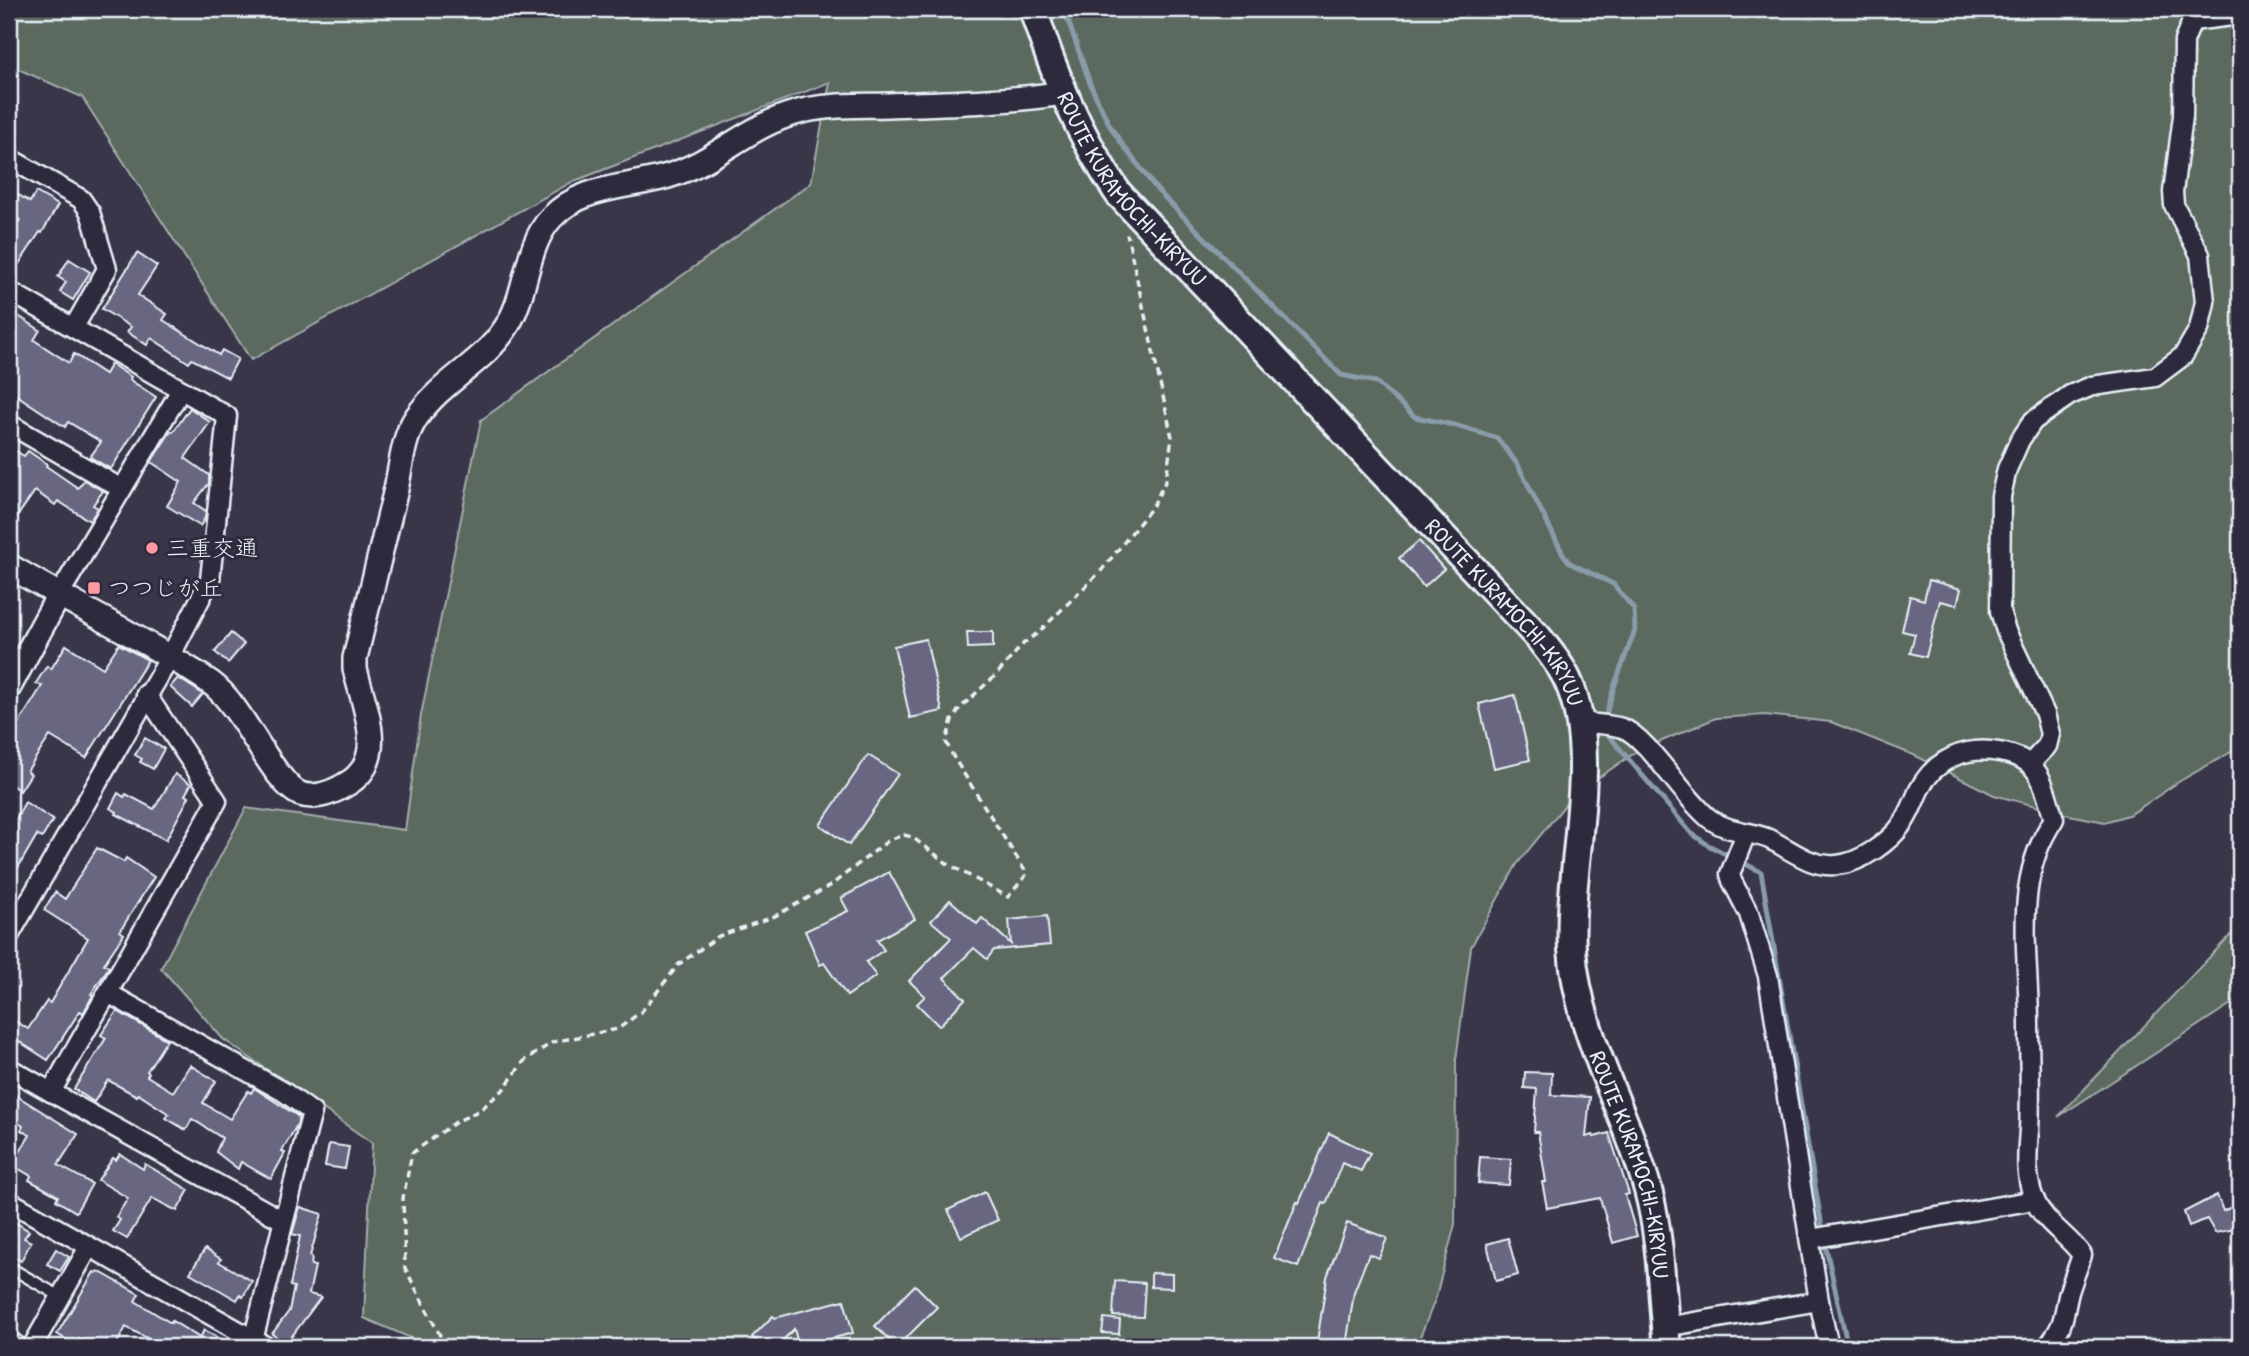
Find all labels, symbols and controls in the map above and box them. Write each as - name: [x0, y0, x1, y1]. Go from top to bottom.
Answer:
- street label: ROUTE KURAMOCHI-KIRYUU: [1050, 87, 1214, 293]
- street label: ROUTE KURAMOCHI-KIRYUU: [1419, 511, 1592, 709]
- place label: 三重交通: [166, 532, 258, 563]
- marker: 三重交通: [144, 540, 160, 556]
- place label: つつじが丘: [108, 572, 223, 603]
- marker: つつじが丘: [86, 580, 102, 596]
- street label: ROUTE KURAMOCHI-KIRYUU: [1582, 1047, 1677, 1279]

